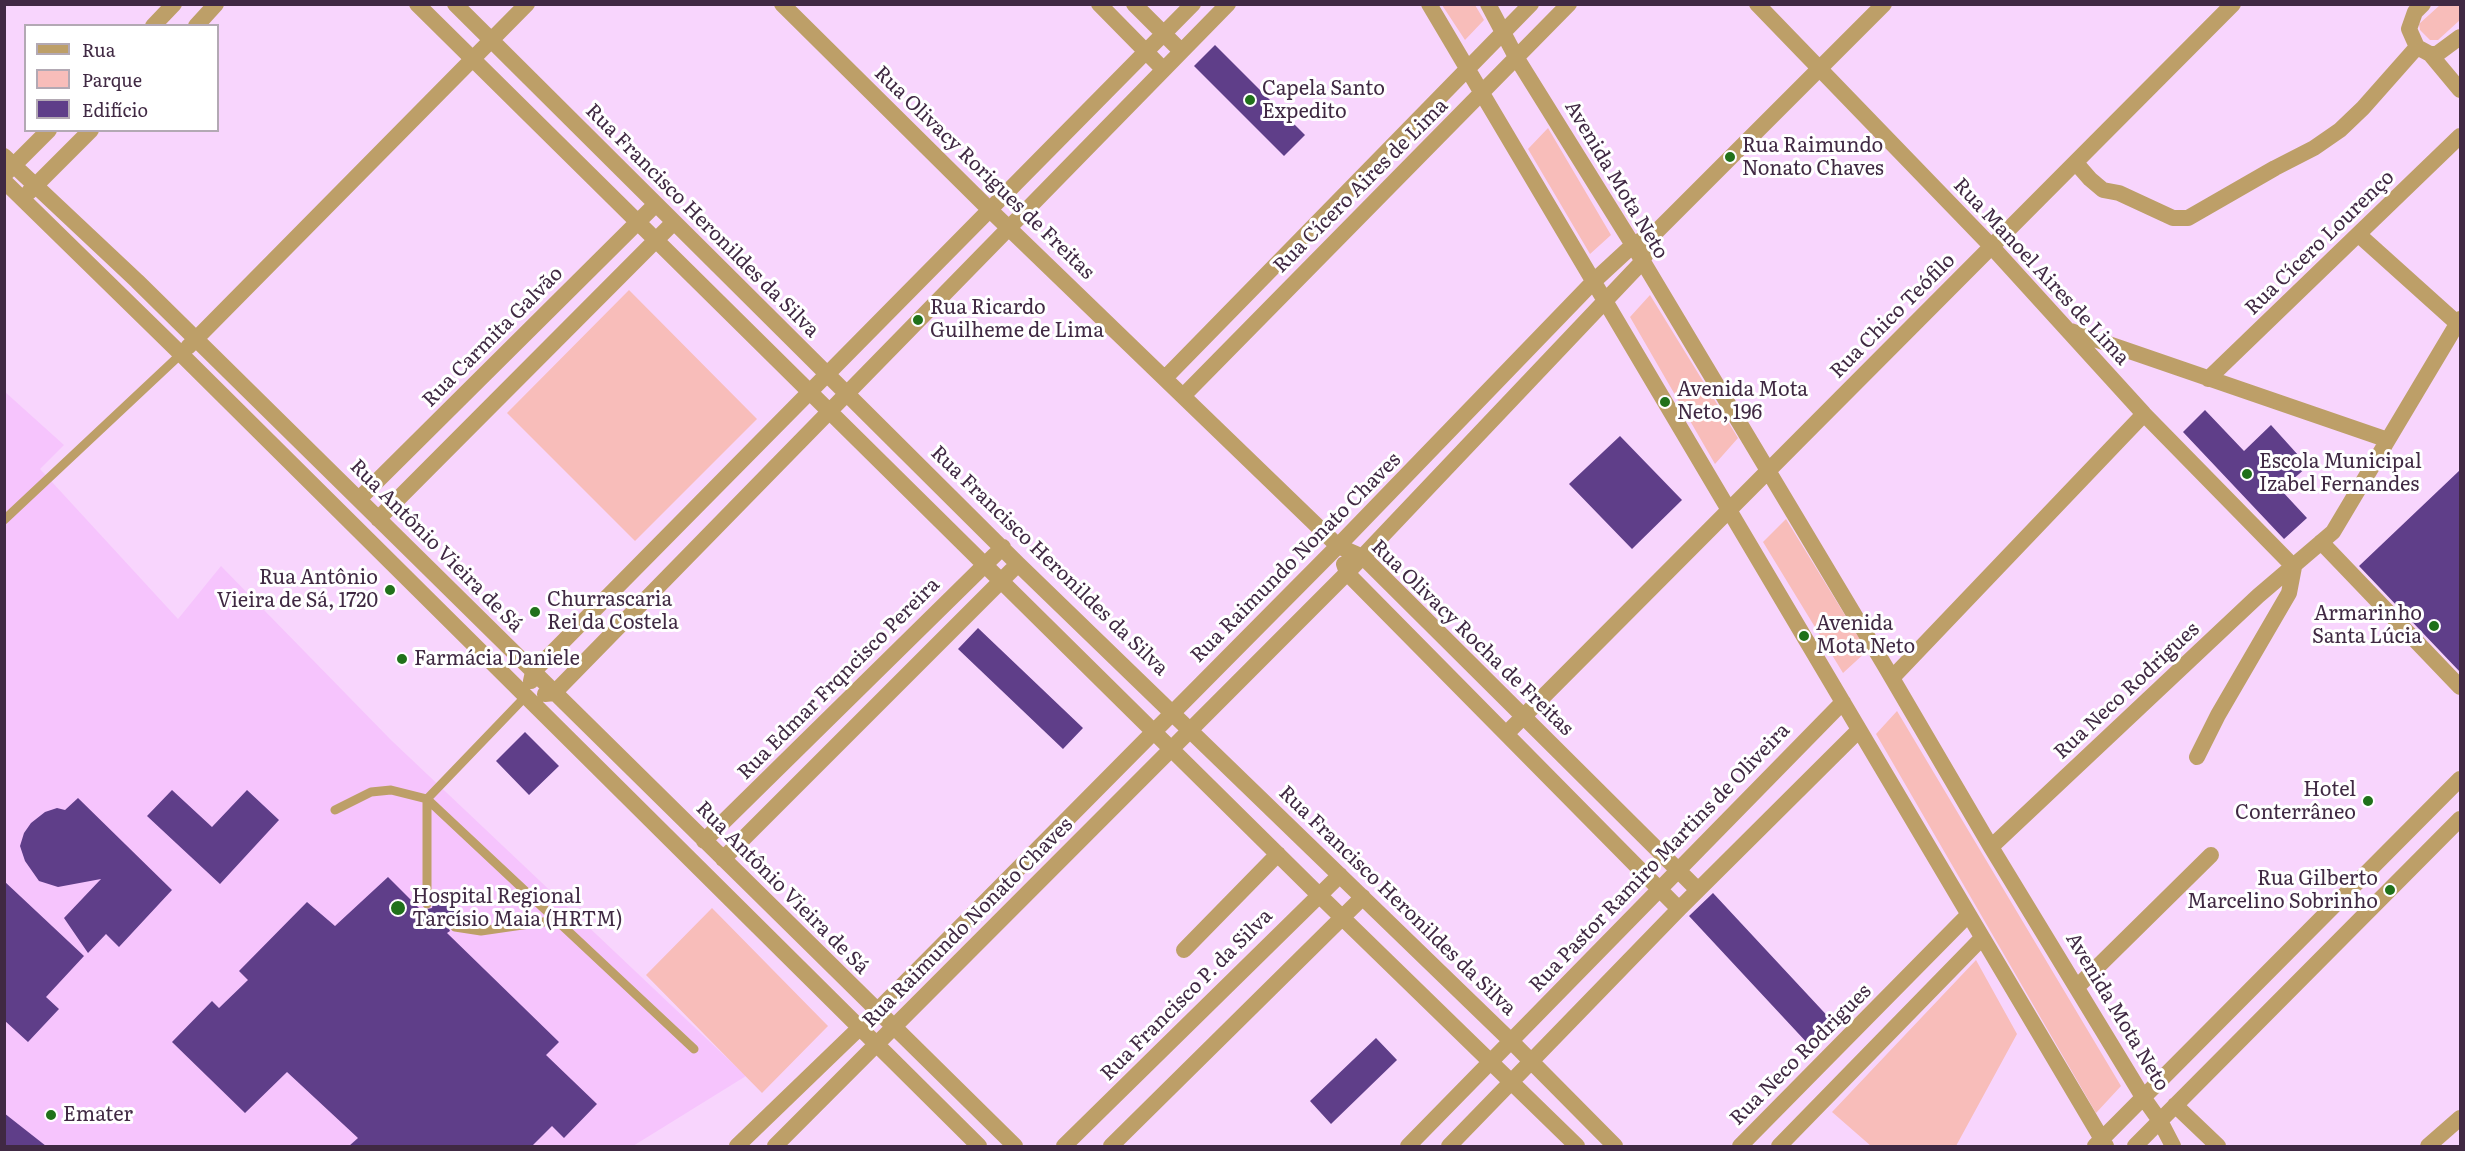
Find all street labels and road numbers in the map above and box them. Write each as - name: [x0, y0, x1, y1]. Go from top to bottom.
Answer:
- street label: Rua Olivacy Rorigues de Freitas: [869, 61, 1099, 285]
- street label: Rua Cícero Aires de Lima: [1269, 94, 1453, 278]
- street label: Avenida Mota Neto: [1559, 96, 1673, 264]
- street label: Rua Francisco Heronildes da Silva: [580, 99, 824, 343]
- street label: Rua Cícero Lourenço: [2240, 166, 2400, 320]
- street label: Rua Manoel Aires de Lima: [1948, 174, 2134, 370]
- street label: Rua Chico Teófilo: [1826, 249, 1960, 383]
- street label: Rua Carmita Galvão: [418, 262, 568, 412]
- street label: Rua Francisco Heronildes da Silva: [925, 441, 1173, 681]
- street label: Rua Raimundo Nonato Chaves: [1186, 448, 1406, 668]
- street label: Rua Antônio Vieira de Sá: [345, 455, 527, 637]
- street label: Rua Olivacy Rocha de Freitas: [1366, 535, 1578, 741]
- street label: Rua Edmar Frqncisco Pereira: [733, 573, 945, 785]
- street label: Rua Neco Rodrigues: [2049, 618, 2205, 764]
- street label: Rua Pastor Ramiro Martins de Oliveira: [1525, 719, 1795, 997]
- street label: Rua Francisco Heronildes da Silva: [1273, 781, 1521, 1021]
- street label: Rua Antônio Vieira de Sá: [691, 797, 873, 979]
- street label: Rua Raimundo Nonato Chaves: [858, 813, 1078, 1033]
- street label: Rua Francisco P. da Silva: [1096, 904, 1278, 1086]
- street label: Avenida Mota Neto: [2060, 928, 2174, 1096]
- street label: Rua Neco Rodrigues: [1725, 979, 1877, 1131]

